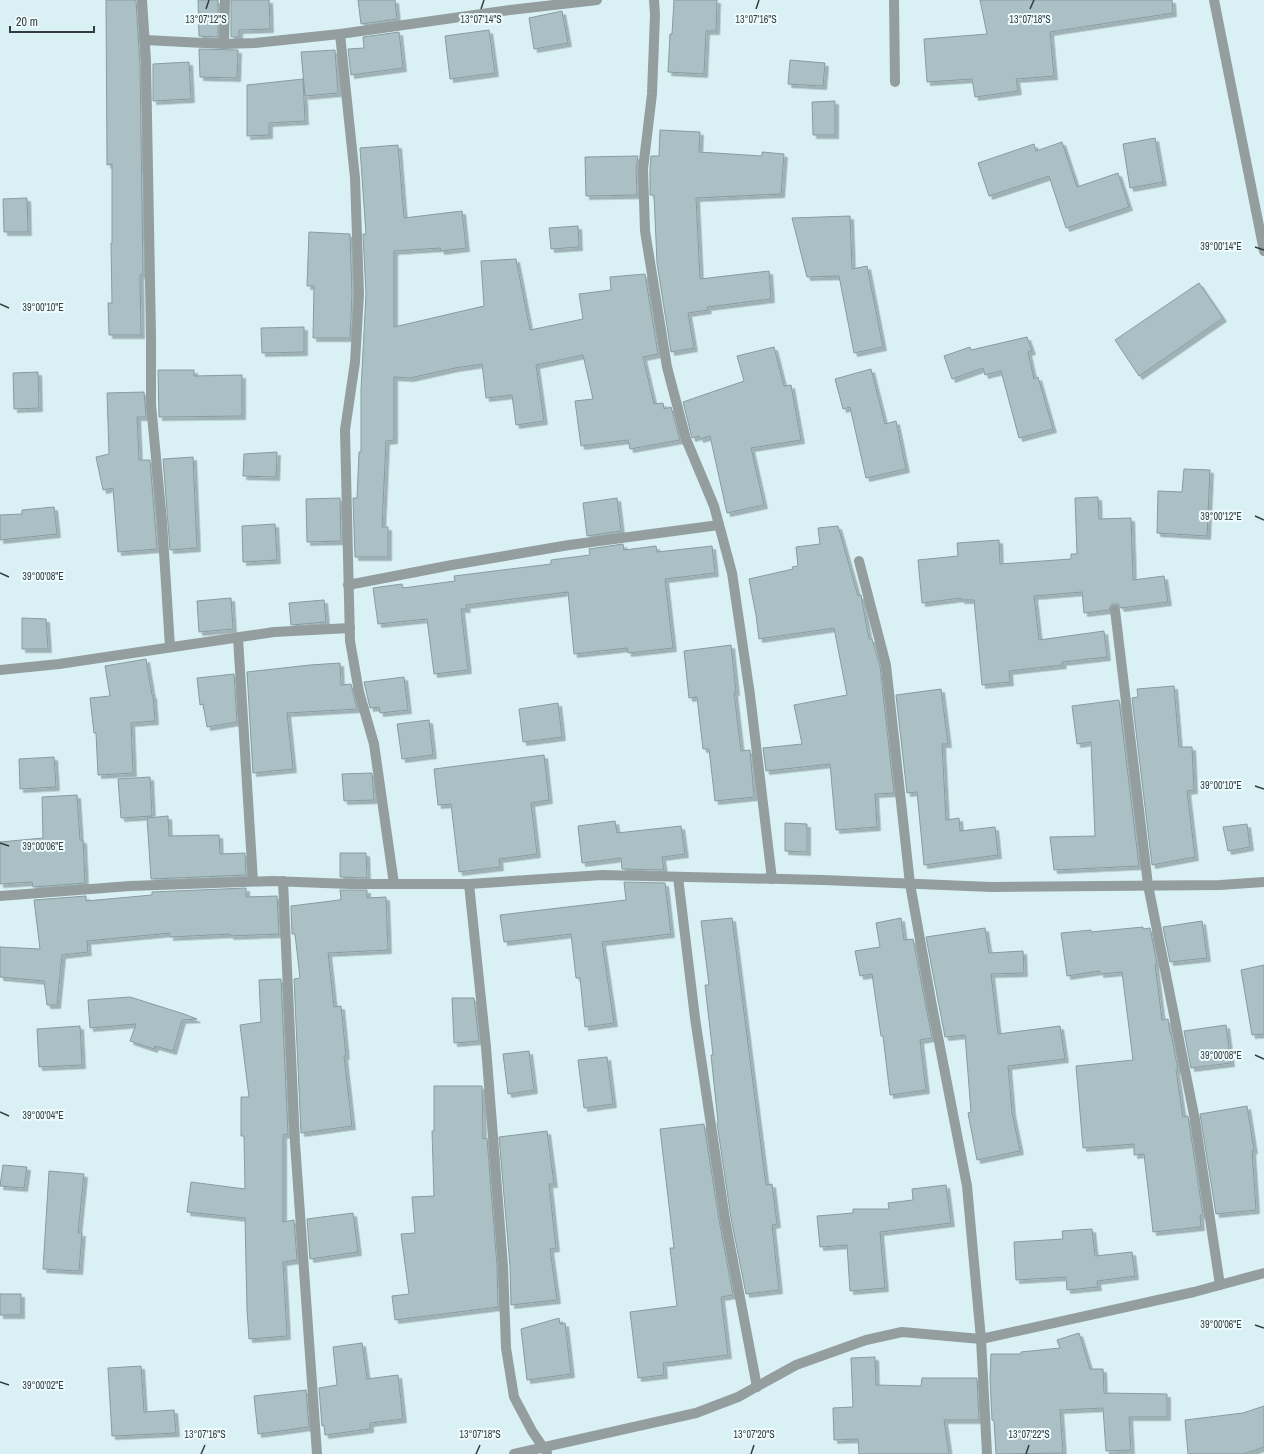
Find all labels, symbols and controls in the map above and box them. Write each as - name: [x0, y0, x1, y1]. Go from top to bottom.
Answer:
- scale bar: [10, 8, 94, 34]
- text: 13°07'12"S: [185, 13, 227, 26]
- text: 13°07'14"S: [460, 13, 502, 26]
- text: 13°07'16"S: [735, 13, 777, 26]
- text: 13°07'18"S: [1009, 13, 1051, 26]
- text: 20 m: [16, 14, 38, 30]
- text: 39°00'14"E: [1200, 240, 1242, 253]
- text: 39°00'10"E: [22, 301, 64, 314]
- text: 39°00'12"E: [1200, 510, 1242, 523]
- text: 39°00'08"E: [22, 570, 64, 583]
- text: 39°00'10"E: [1200, 779, 1242, 792]
- text: 39°00'06"E: [22, 840, 64, 853]
- text: 39°00'08"E: [1200, 1049, 1242, 1062]
- text: 39°00'04"E: [22, 1109, 64, 1122]
- text: 39°00'06"E: [1200, 1318, 1242, 1331]
- text: 39°00'02"E: [22, 1379, 64, 1392]
- text: 13°07'16"S: [184, 1428, 226, 1441]
- text: 13°07'18"S: [459, 1428, 501, 1441]
- text: 13°07'20"S: [733, 1428, 775, 1441]
- text: 13°07'22"S: [1008, 1428, 1050, 1441]

